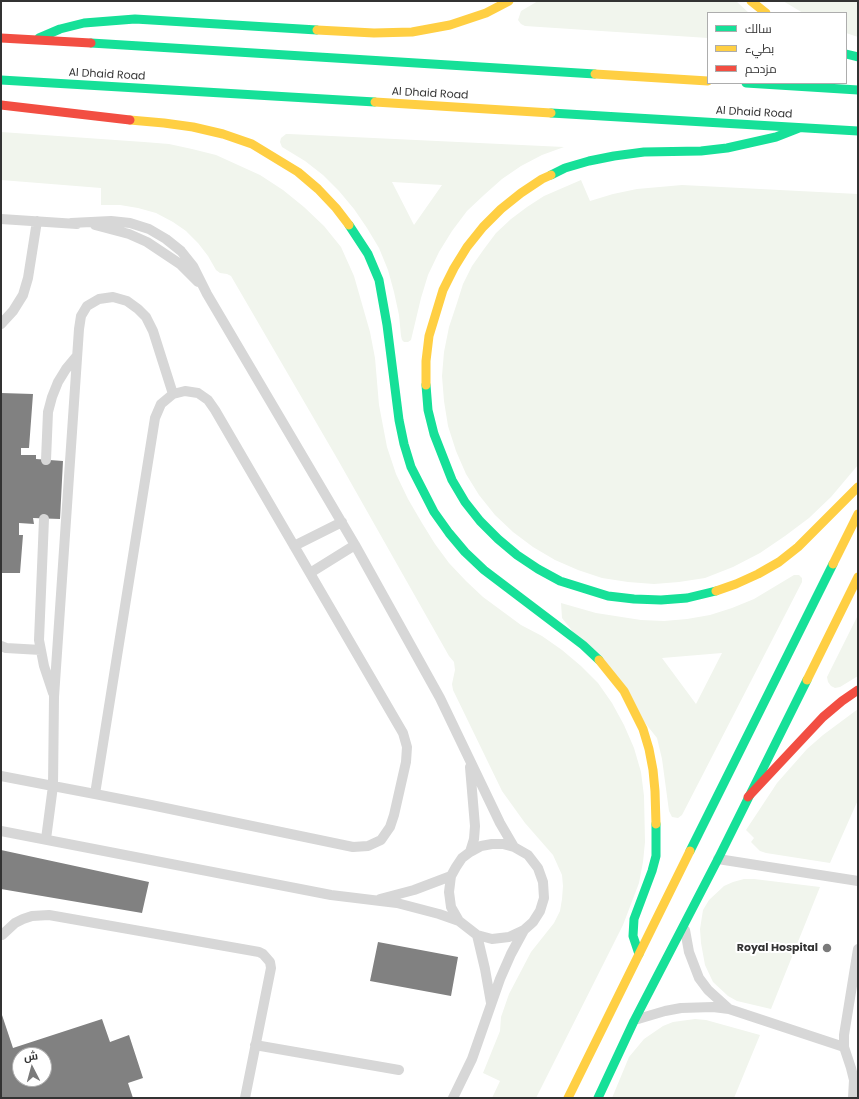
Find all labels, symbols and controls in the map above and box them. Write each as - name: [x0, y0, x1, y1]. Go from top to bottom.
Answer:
- legend: [707, 12, 847, 84]
- text: سالك: [745, 20, 772, 37]
- text: بطيء: [745, 40, 774, 57]
- text: مزدحم: [745, 60, 777, 77]
- street label: Al Dhaid Road: [68, 66, 146, 84]
- street label: Al Dhaid Road: [391, 85, 469, 103]
- street label: Al Dhaid Road: [715, 104, 793, 122]
- place label: Royal Hospital: [737, 941, 818, 955]
- marker: Royal Hospital: [821, 942, 833, 954]
- north arrow: [12, 1047, 52, 1087]
- text: ش: [23, 1047, 39, 1065]

